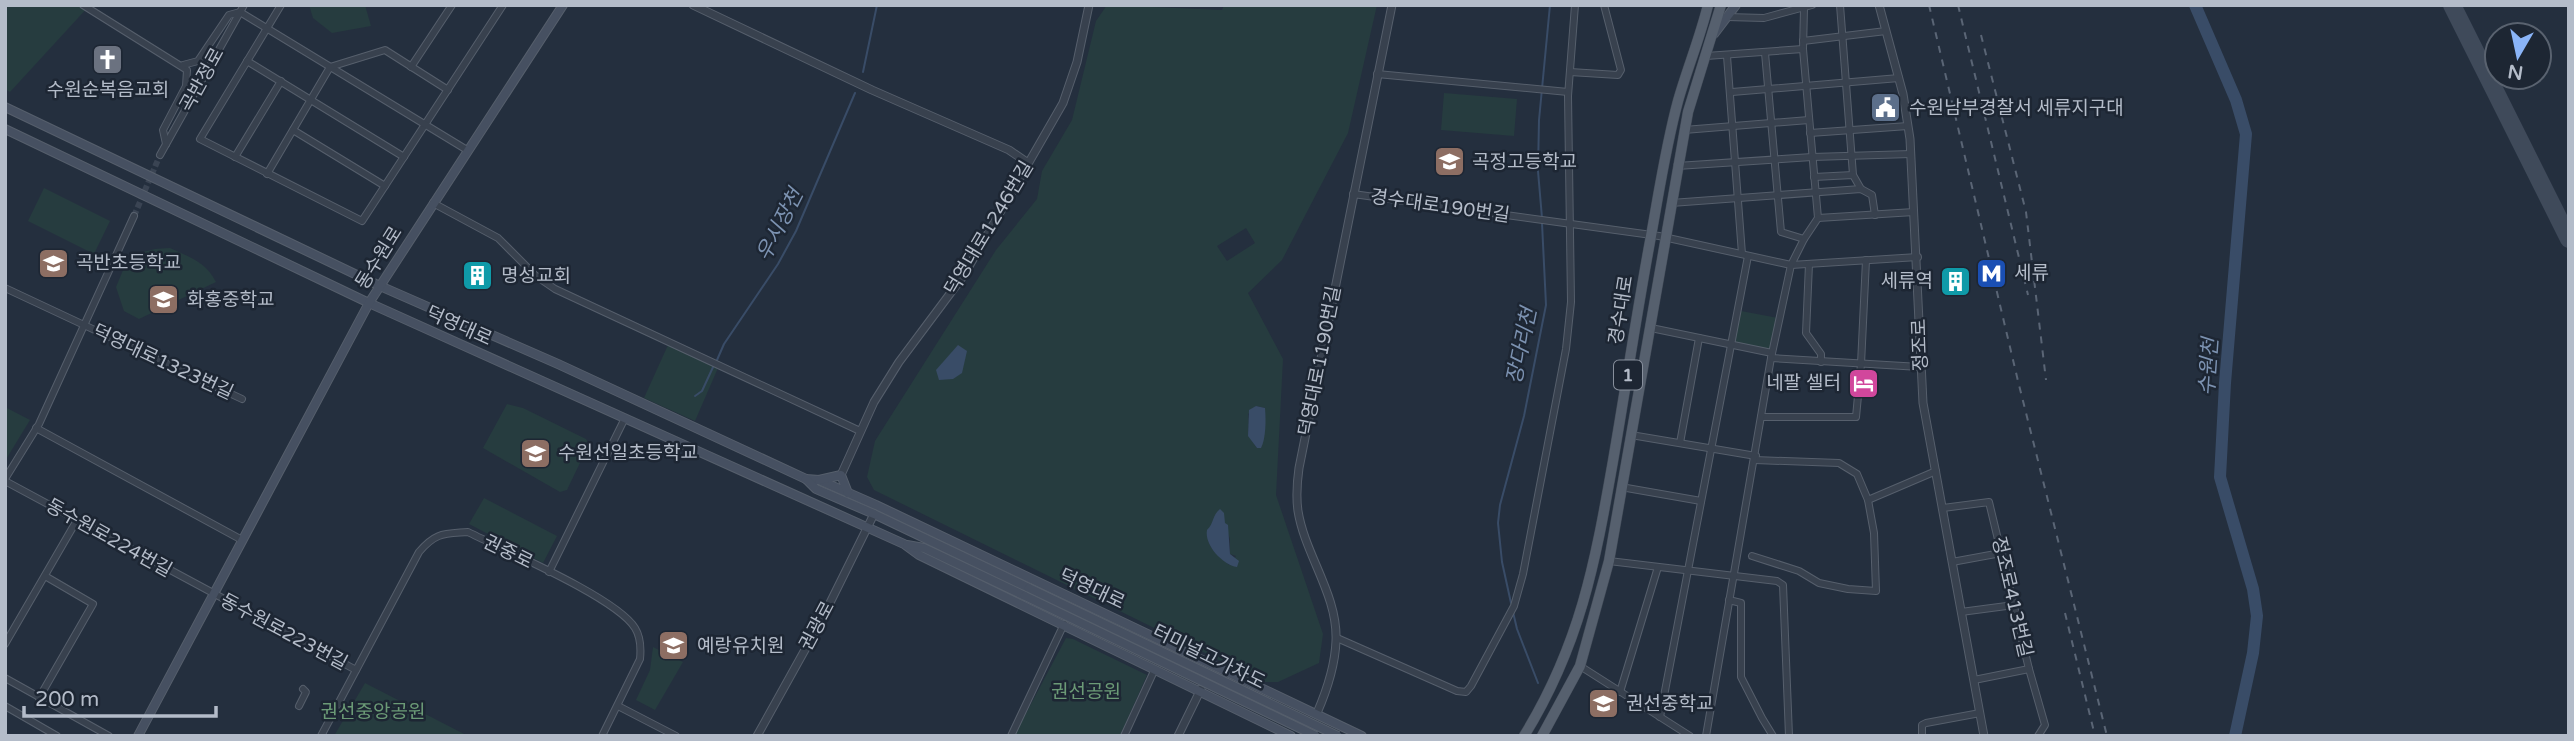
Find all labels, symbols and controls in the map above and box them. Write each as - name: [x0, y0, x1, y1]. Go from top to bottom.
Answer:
- north arrow: [2483, 21, 2553, 91]
- church icon: 수원순복음교회: [91, 42, 125, 76]
- street label: 곡반정로: [175, 44, 229, 116]
- text: N: [2506, 60, 2525, 84]
- place label: 수원순복음교회: [47, 79, 169, 101]
- public building icon: 수원남부경찰서 세류지구대: [1869, 91, 1903, 125]
- place label: 수원남부경찰서 세류지구대: [1909, 97, 2124, 119]
- school or university icon: 곡정고등학교: [1432, 145, 1466, 179]
- place label: 곡정고등학교: [1472, 151, 1577, 173]
- street label: 덕영대로1246번길: [940, 157, 1038, 299]
- water label: 우시장천: [751, 183, 810, 265]
- street label: 경수대로190번길: [1369, 185, 1511, 227]
- street label: 동수원로: [351, 223, 407, 293]
- school or university icon: 곡반초등학교: [36, 246, 70, 280]
- place label: 곡반초등학교: [76, 252, 181, 274]
- metro station icon: 세류: [1974, 256, 2008, 290]
- building icon: 명성교회: [461, 259, 495, 293]
- place label: 세류: [2014, 262, 2049, 284]
- building icon: 세류역: [1939, 264, 1973, 298]
- place label: 명성교회: [501, 265, 571, 287]
- place label: 세류역: [1881, 270, 1933, 292]
- street label: 경수대로: [1605, 274, 1637, 346]
- school or university icon: 화홍중학교: [147, 283, 181, 317]
- street label: 덕영대로1190번길: [1295, 284, 1345, 438]
- place label: 화홍중학교: [187, 289, 274, 311]
- street label: 덕영대로: [423, 302, 495, 350]
- water label: 장다리천: [1502, 303, 1543, 386]
- street label: 정조로: [1908, 318, 1932, 372]
- street label: 덕영대로1323번길: [89, 320, 237, 404]
- water label: 수원천: [2195, 335, 2224, 397]
- road number: 1: [1614, 360, 1642, 390]
- hotel icon: 네팔 셀터: [1847, 366, 1881, 400]
- place label: 네팔 셀터: [1766, 372, 1841, 394]
- school or university icon: 수원선일초등학교: [518, 436, 552, 470]
- place label: 수원선일초등학교: [558, 442, 698, 464]
- street label: 동수원로224번길: [42, 494, 176, 582]
- street label: 권중로: [480, 531, 536, 573]
- street label: 정조로413번길: [1987, 535, 2037, 659]
- street label: 덕영대로: [1056, 564, 1128, 614]
- street label: 동수원로223번길: [217, 589, 351, 675]
- street label: 권광로: [795, 598, 839, 654]
- street label: 터미널고가차도: [1149, 620, 1269, 694]
- school or university icon: 예랑유치원: [657, 629, 691, 663]
- place label: 예랑유치원: [697, 635, 784, 657]
- scale bar: [24, 674, 217, 718]
- park label: 권선공원: [1051, 681, 1121, 703]
- text: 200 m: [35, 687, 99, 712]
- school or university icon: 권선중학교: [1586, 687, 1620, 721]
- place label: 권선중학교: [1626, 693, 1713, 715]
- park label: 권선중앙공원: [321, 701, 425, 723]

